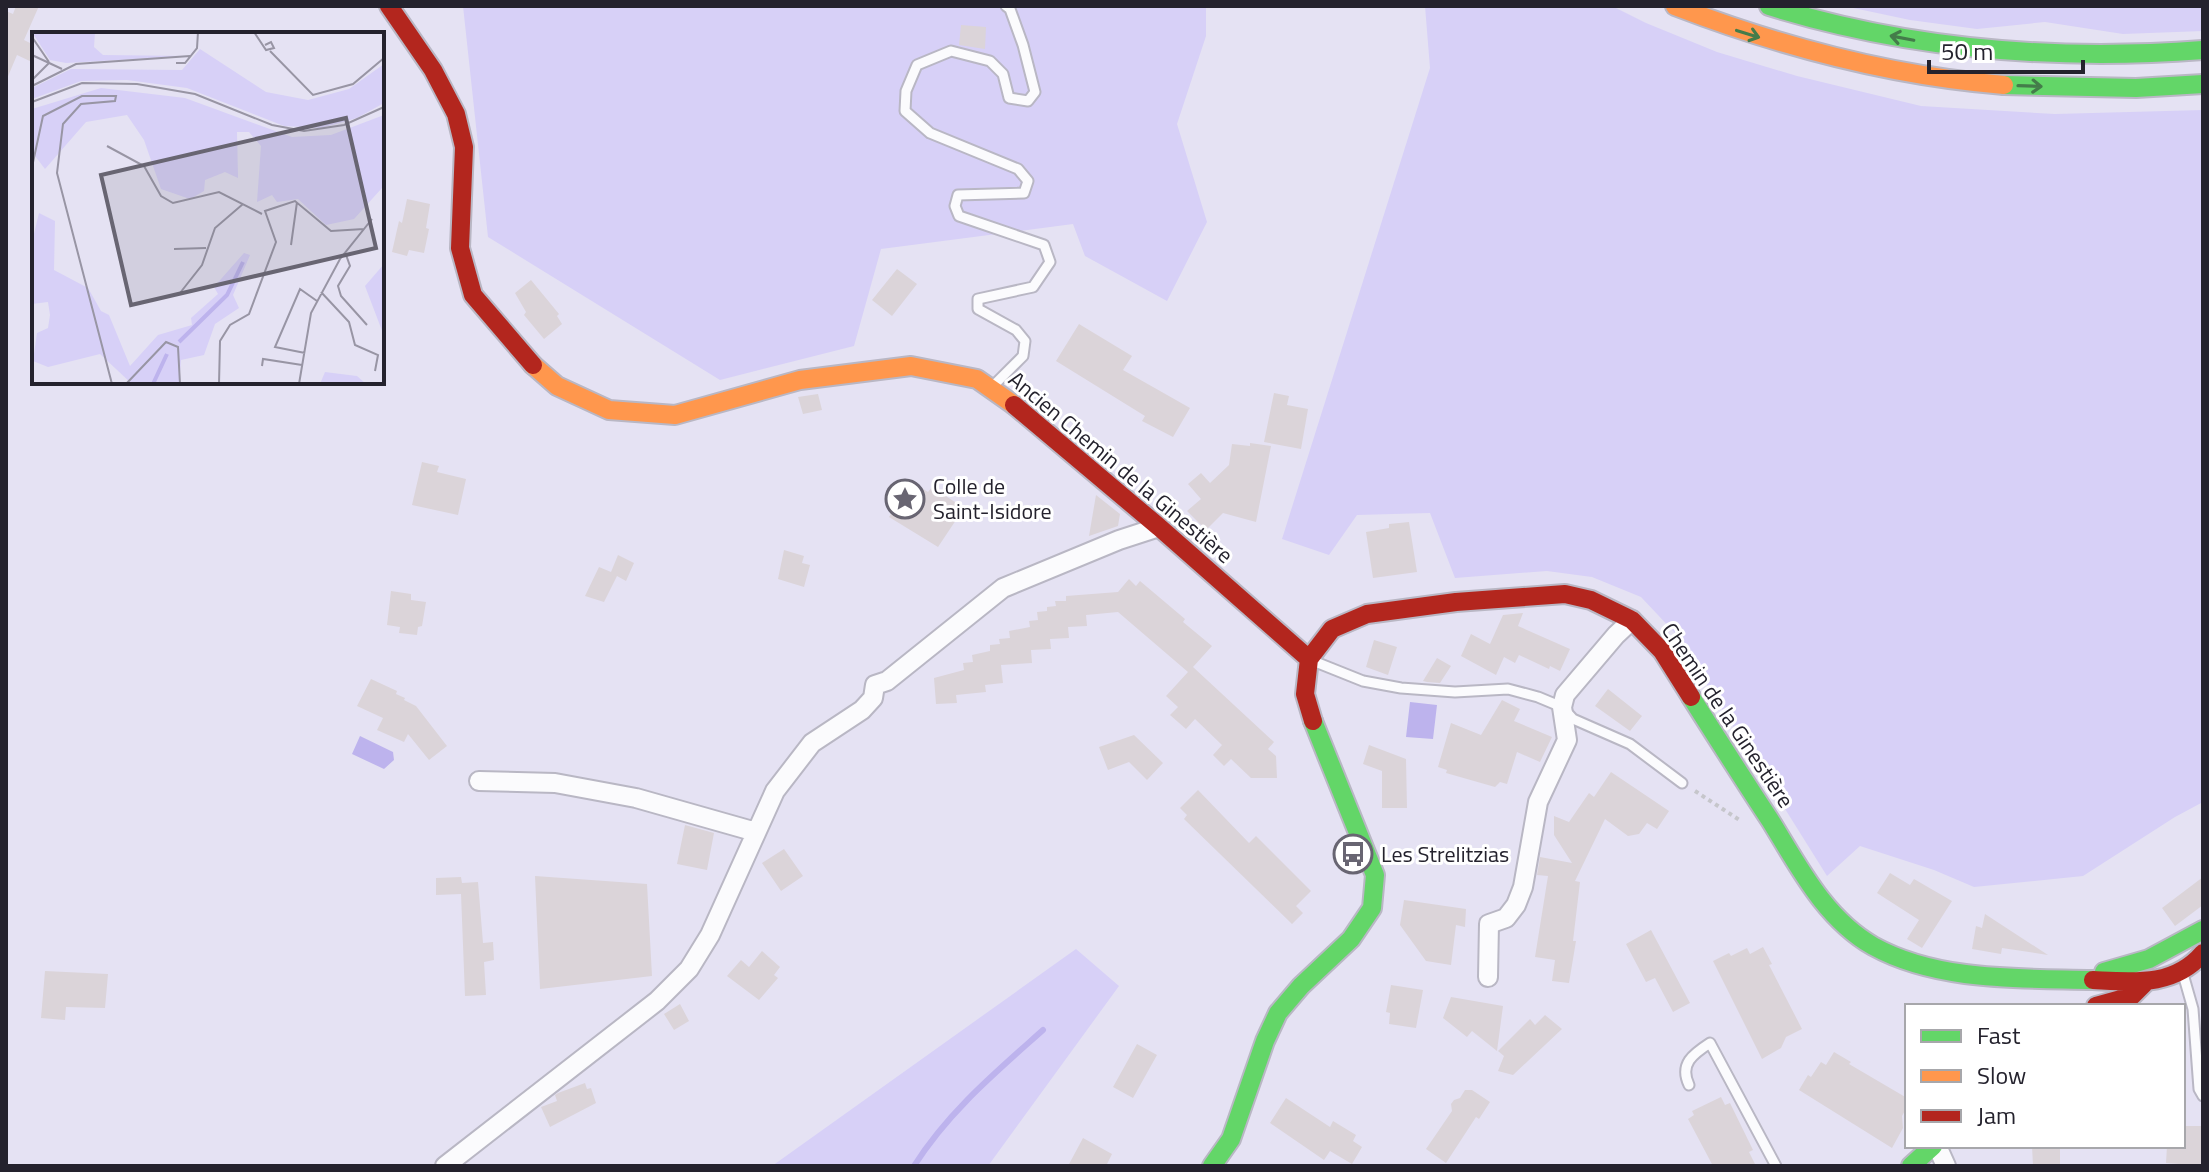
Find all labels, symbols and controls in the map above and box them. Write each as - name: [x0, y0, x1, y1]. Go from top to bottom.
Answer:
- scale bar: [1929, 24, 2083, 74]
- one-way arrow: [1734, 27, 1760, 42]
- one-way arrow: [1890, 30, 1915, 45]
- inset map: [32, 32, 384, 384]
- text: 50 m: [1941, 33, 1993, 69]
- one-way arrow: [2016, 79, 2043, 94]
- street label: Ancien Chemin de la Ginestière: [1001, 363, 1241, 571]
- place label: Colle de Saint-Isidore: [933, 469, 1052, 528]
- place icon: Colle de Saint-Isidore: [884, 478, 926, 520]
- street label: Chemin de la Ginestière: [1653, 616, 1803, 814]
- bus stop icon: Les Strelitzias: [1332, 833, 1374, 875]
- place label: Les Strelitzias: [1381, 837, 1509, 871]
- legend: [1905, 1004, 2185, 1148]
- text: Fast: [1977, 1017, 2021, 1053]
- text: Slow: [1977, 1057, 2026, 1093]
- text: Jam: [1977, 1097, 2016, 1133]

